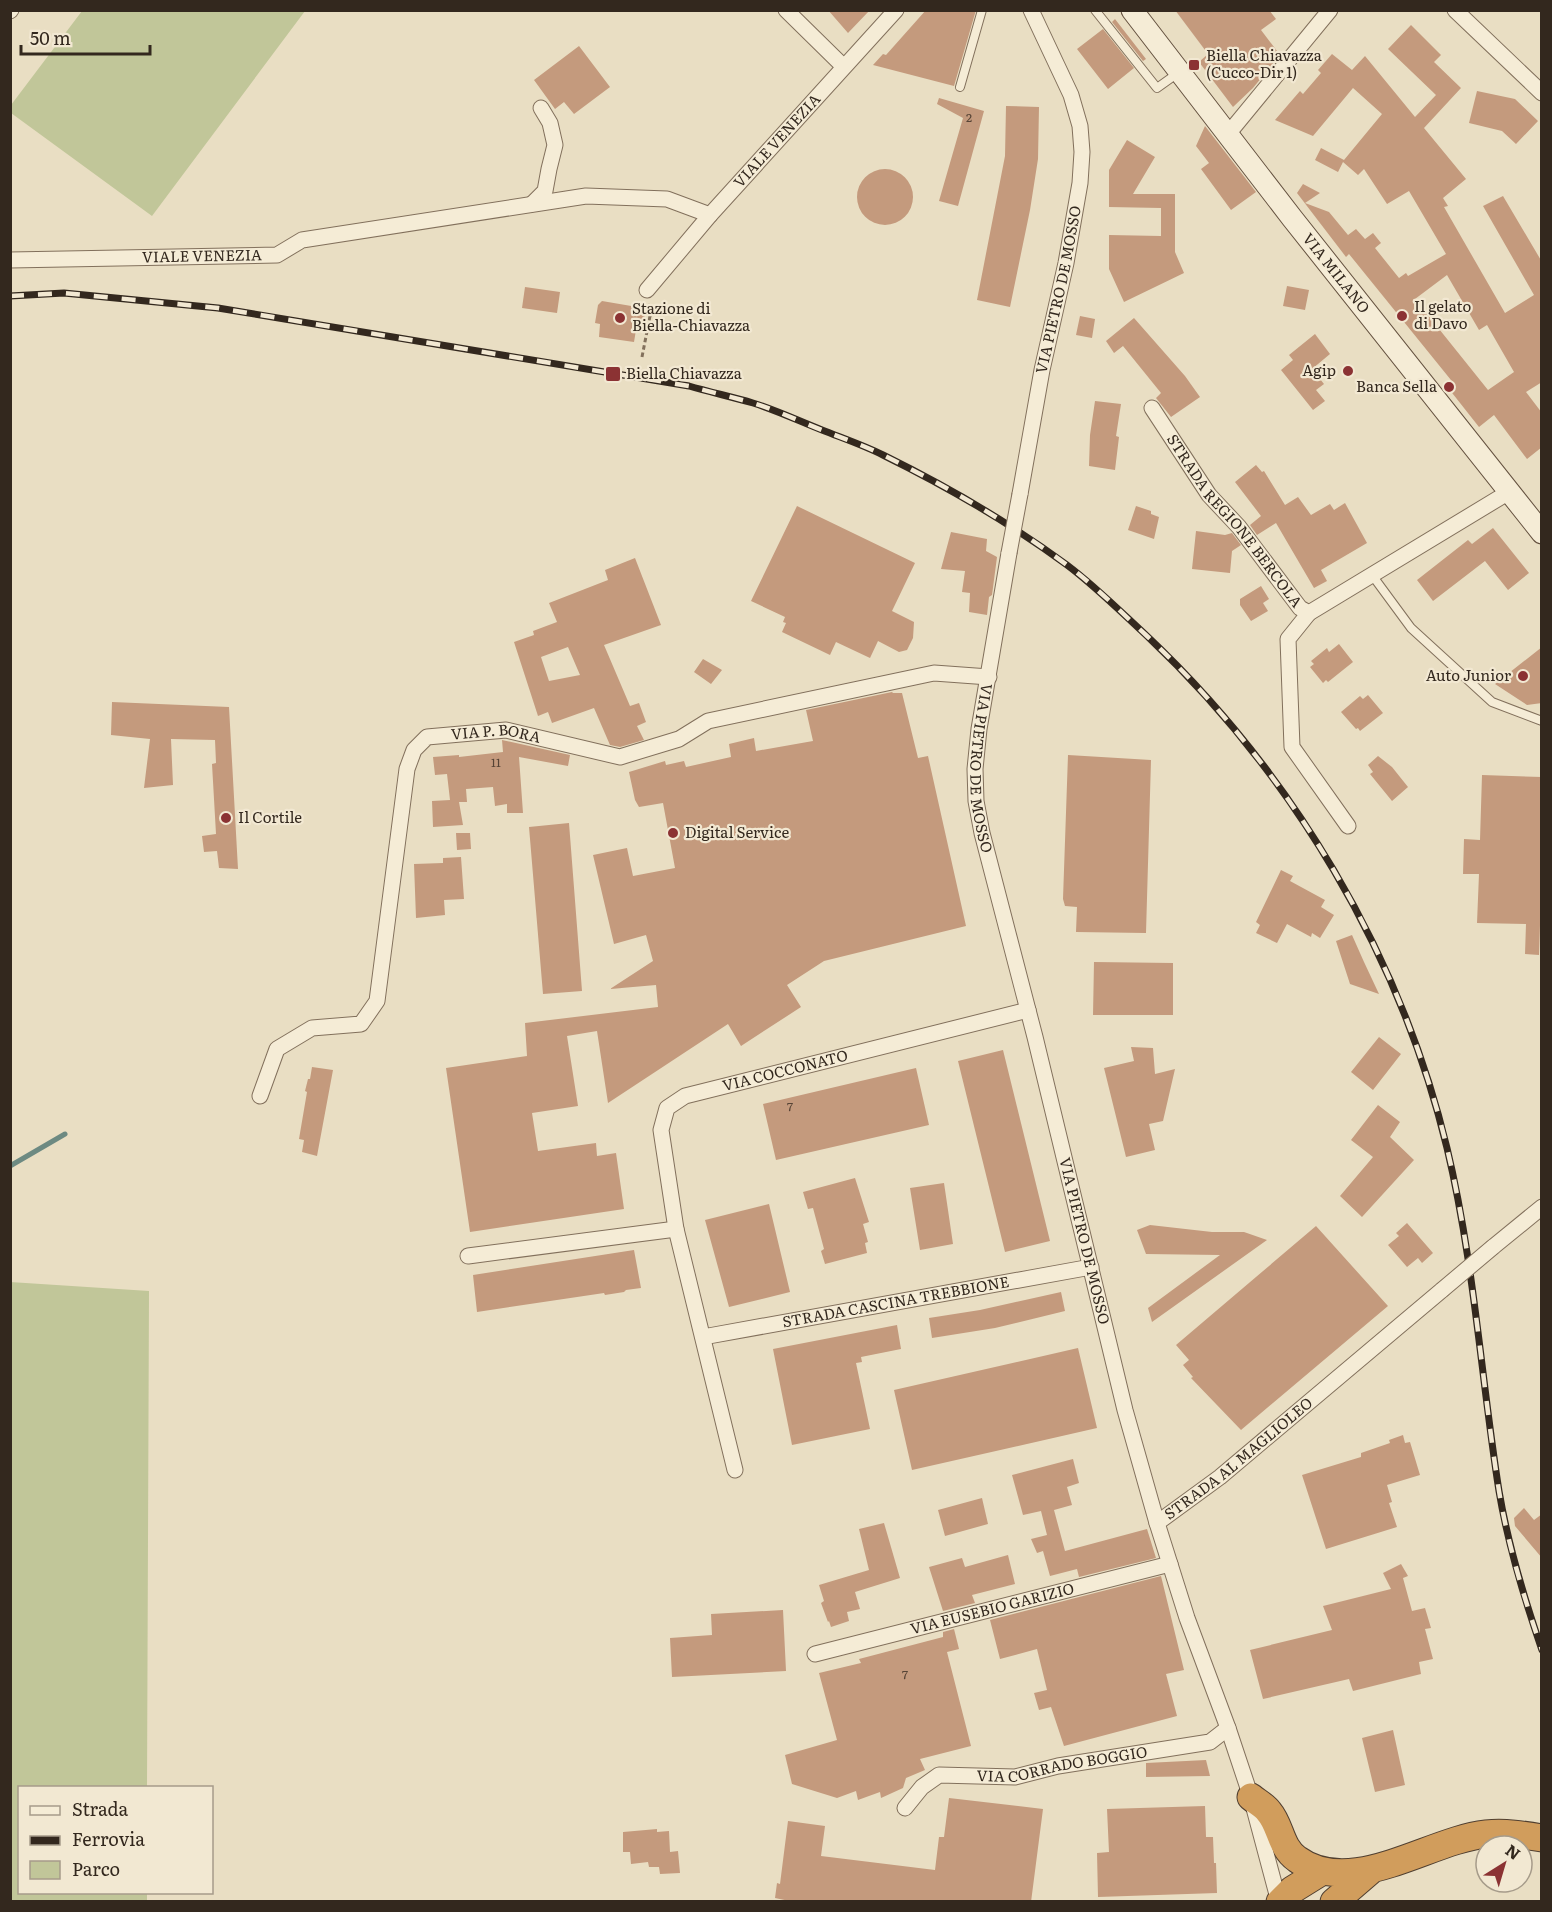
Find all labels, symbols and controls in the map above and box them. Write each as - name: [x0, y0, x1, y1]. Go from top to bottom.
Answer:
- scale bar: [21, 18, 150, 56]
- text: 50 m: [30, 24, 71, 51]
- place label: Biella Chiavazza (Cucco-Dir 1): [1206, 43, 1323, 83]
- marker: Biella Chiavazza (Cucco-Dir 1): [1187, 58, 1201, 72]
- street label: VIALE VENEZIA: [727, 88, 825, 192]
- house number: 2: [966, 108, 972, 126]
- street label: VIA PIETRO DE MOSSO: [1029, 204, 1086, 376]
- street label: VIA MILANO: [1298, 227, 1376, 317]
- street label: VIALE VENEZIA: [142, 242, 262, 268]
- place label: Il gelato di Davo: [1414, 294, 1471, 334]
- place label: Stazione di Biella-Chiavazza: [632, 296, 751, 336]
- marker: Il gelato di Davo: [1395, 309, 1409, 323]
- marker: Stazione di Biella-Chiavazza: [613, 311, 627, 325]
- place label: Agip: [1302, 358, 1336, 381]
- place label: Biella Chiavazza: [626, 361, 743, 384]
- marker: Agip: [1341, 364, 1355, 378]
- marker: Biella Chiavazza: [604, 365, 622, 383]
- place label: Banca Sella: [1356, 374, 1438, 397]
- marker: Banca Sella: [1442, 380, 1456, 394]
- street label: STRADA REGIONE BERCOLA: [1162, 429, 1309, 612]
- place label: Auto Junior: [1426, 663, 1511, 686]
- marker: Auto Junior: [1516, 669, 1530, 683]
- street label: VIA PIETRO DE MOSSO: [965, 682, 1000, 855]
- street label: VIA P. BORA: [450, 717, 543, 748]
- house number: 11: [491, 753, 501, 771]
- place label: Il Cortile: [238, 805, 302, 828]
- marker: Il Cortile: [219, 811, 233, 825]
- place label: Digital Service: [685, 820, 789, 843]
- marker: Digital Service: [666, 826, 680, 840]
- street label: VIA COCCONATO: [720, 1043, 850, 1096]
- house number: 7: [787, 1097, 793, 1115]
- street label: VIA PIETRO DE MOSSO: [1054, 1155, 1117, 1327]
- street label: STRADA CASCINA TREBBIONE: [780, 1269, 1011, 1332]
- street label: STRADA AL MAGLIOLEO: [1159, 1391, 1317, 1524]
- street label: VIA EUSEBIO GARIZIO: [908, 1576, 1076, 1639]
- house number: 7: [902, 1665, 908, 1683]
- street label: VIA CORRADO BOGGIO: [976, 1739, 1149, 1787]
- legend: [18, 1786, 213, 1894]
- text: Strada: [72, 1795, 129, 1822]
- text: Ferrovia: [72, 1825, 145, 1852]
- north arrow: [1474, 1834, 1534, 1894]
- text: N: [1501, 1838, 1526, 1865]
- text: Parco: [72, 1855, 120, 1882]

